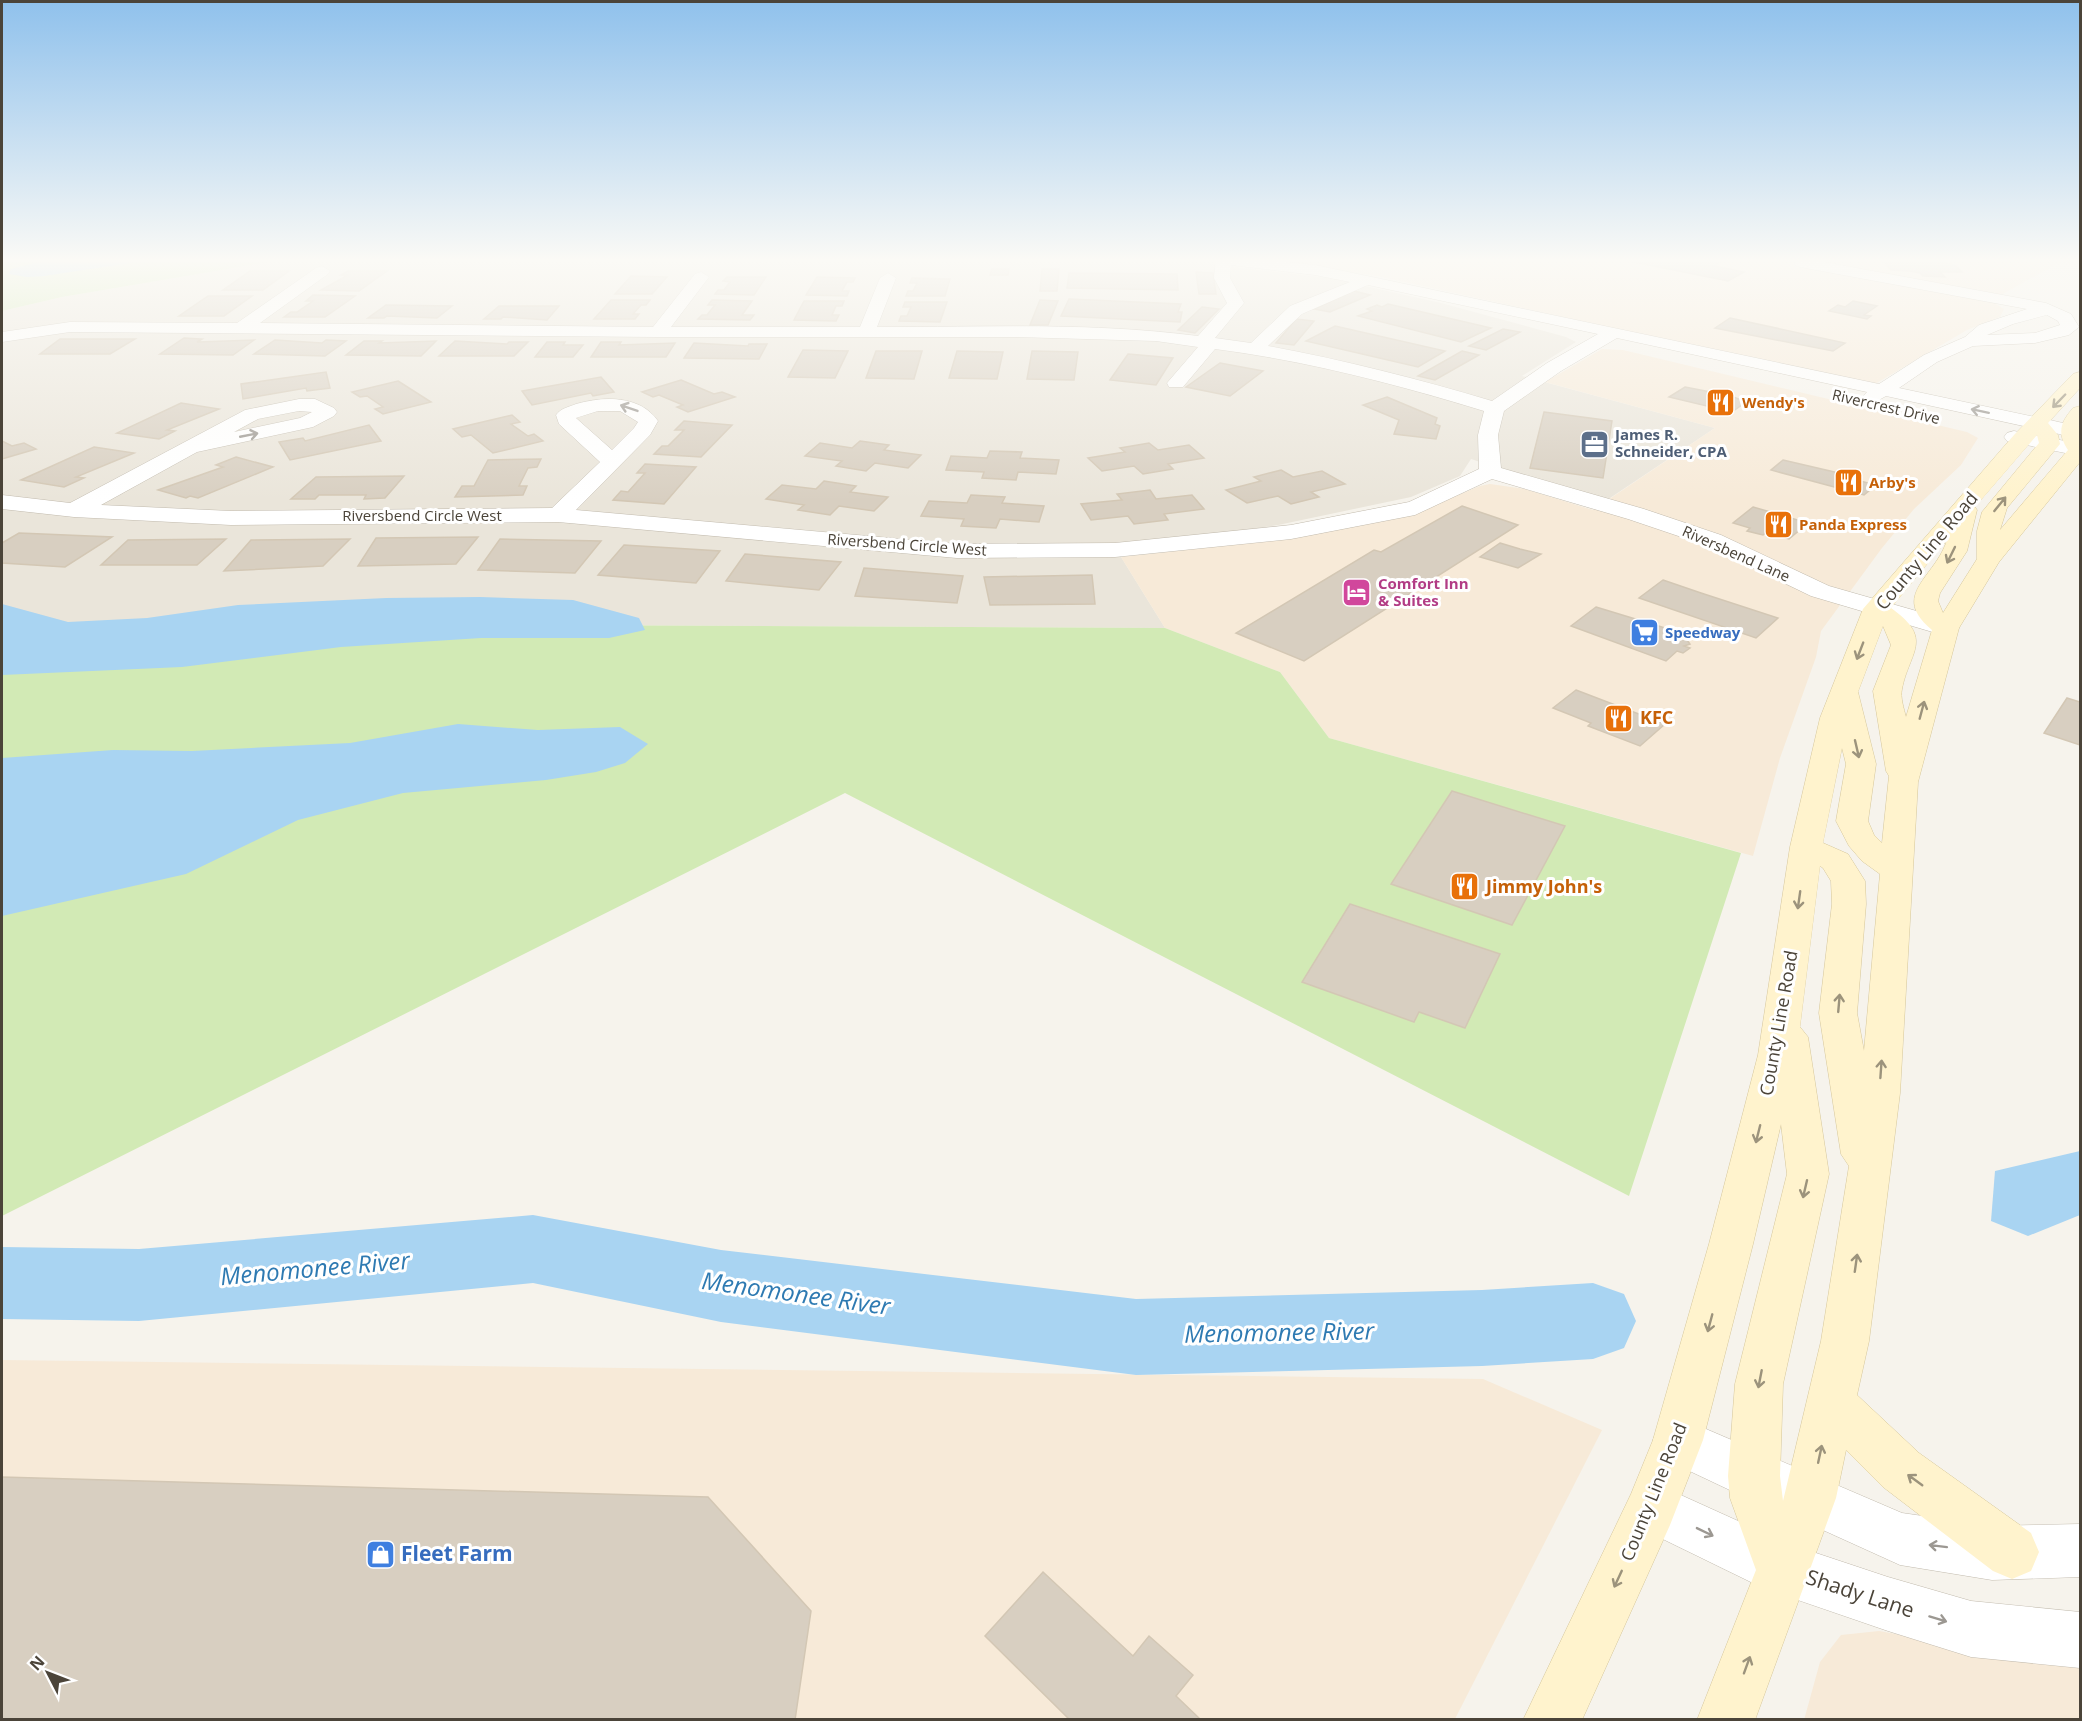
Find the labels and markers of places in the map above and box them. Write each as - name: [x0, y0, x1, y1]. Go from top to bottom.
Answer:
- restaurant icon: Wendy's: [1705, 387, 1737, 419]
- place label: Wendy's: [1742, 392, 1805, 412]
- place label: James R. Schneider, CPA: [1613, 424, 1727, 461]
- office icon: James R. Schneider, CPA: [1578, 428, 1610, 460]
- restaurant icon: Arby's: [1832, 467, 1864, 499]
- place label: Arby's: [1869, 472, 1916, 492]
- restaurant icon: Panda Express: [1762, 509, 1794, 541]
- place label: Panda Express: [1799, 514, 1907, 534]
- place label: Comfort Inn & Suites: [1378, 573, 1469, 610]
- hotel icon: Comfort Inn & Suites: [1341, 577, 1373, 609]
- supermarket icon: Speedway: [1628, 617, 1660, 649]
- place label: Speedway: [1665, 622, 1741, 642]
- restaurant icon: KFC: [1603, 702, 1635, 734]
- place label: KFC: [1640, 705, 1673, 729]
- restaurant icon: Jimmy John's: [1449, 871, 1481, 903]
- place label: Jimmy John's: [1484, 874, 1602, 898]
- shop icon: Fleet Farm: [364, 1538, 396, 1570]
- place label: Fleet Farm: [401, 1539, 513, 1567]

